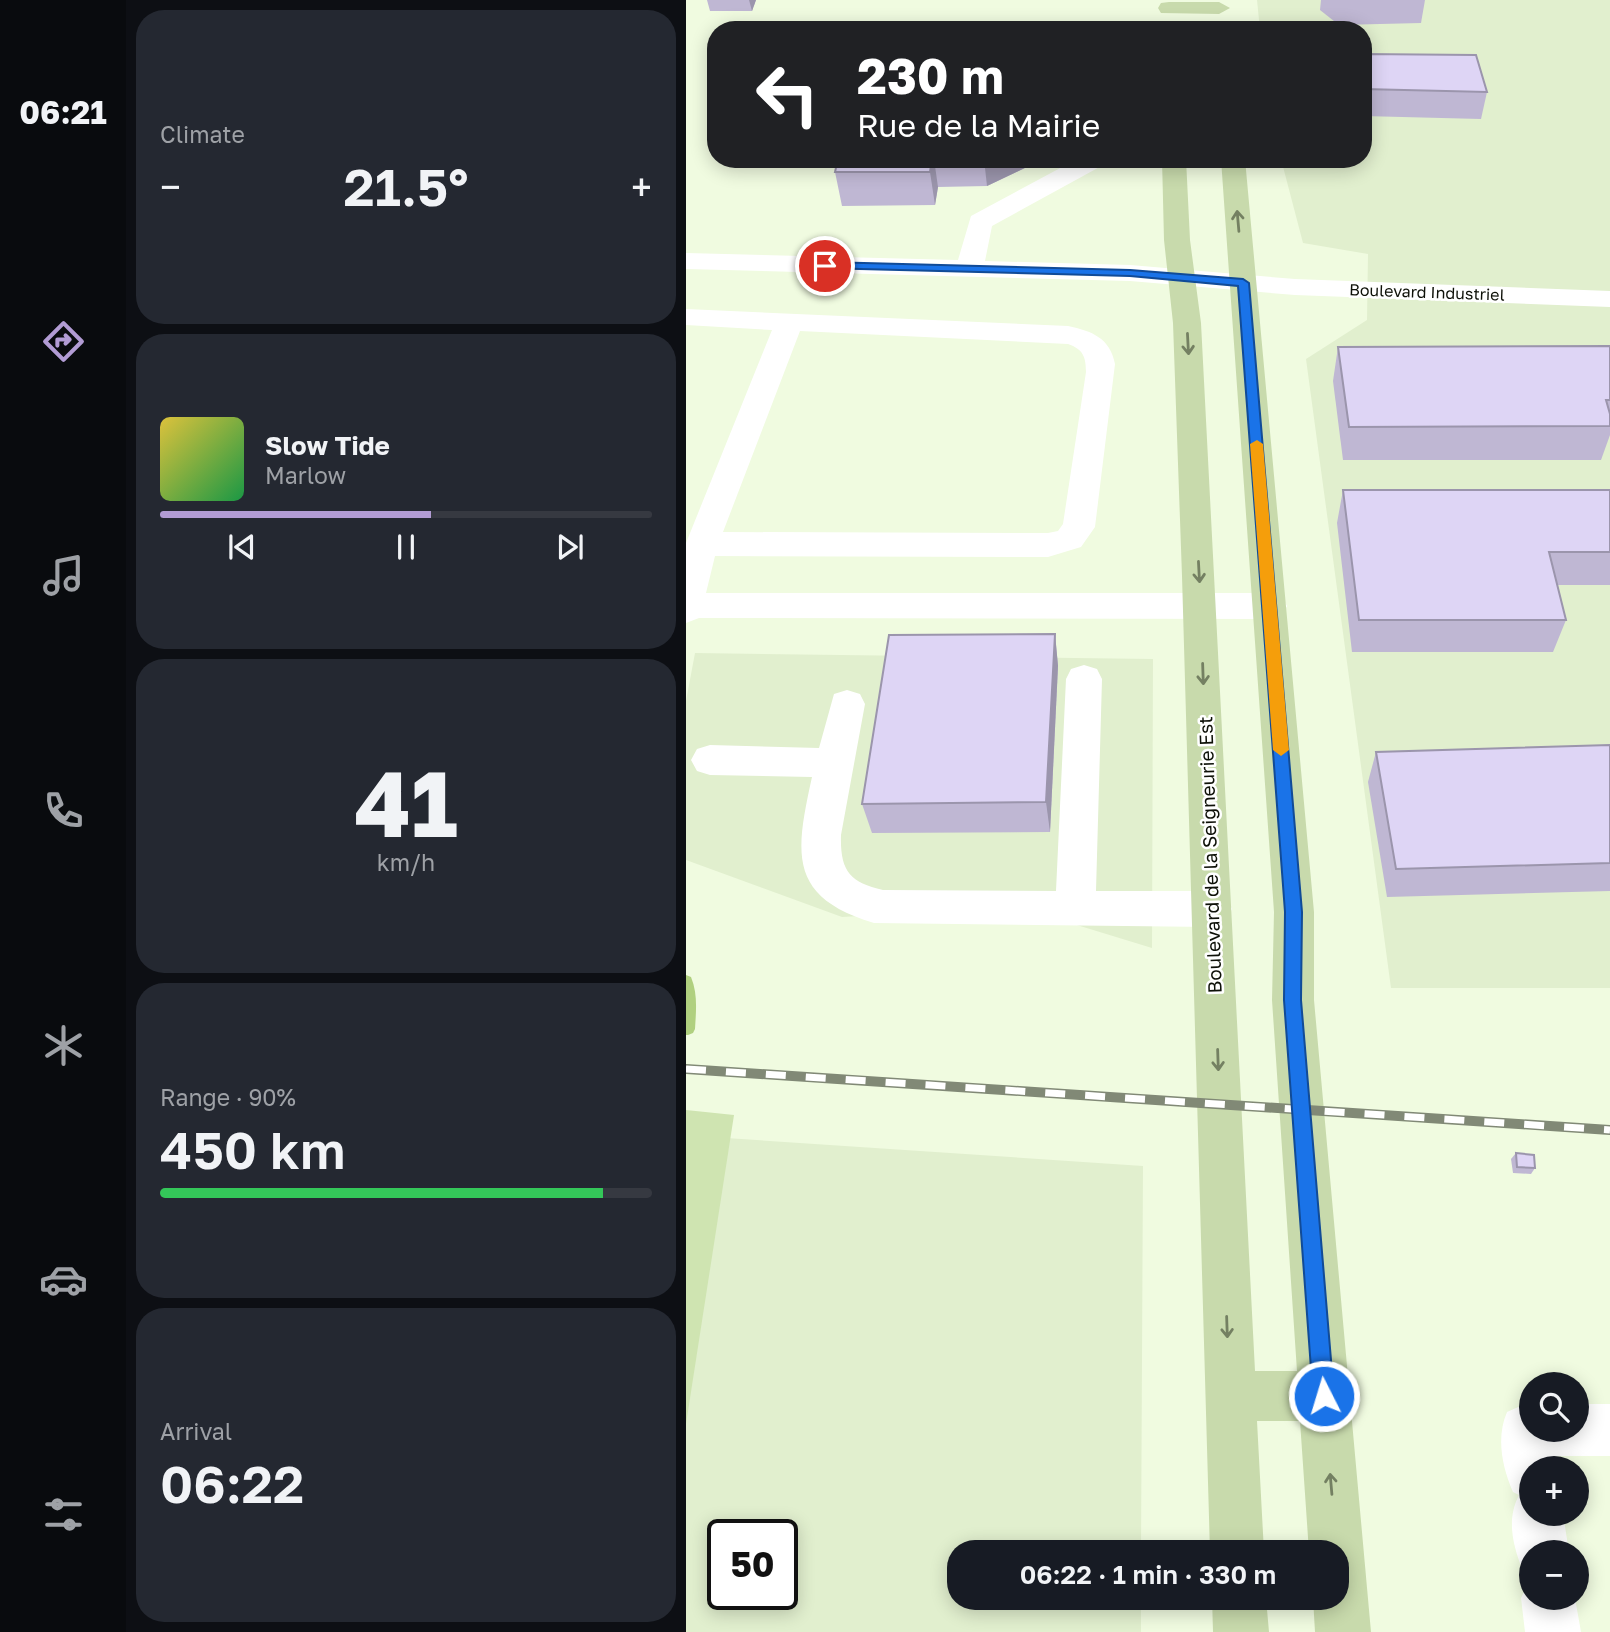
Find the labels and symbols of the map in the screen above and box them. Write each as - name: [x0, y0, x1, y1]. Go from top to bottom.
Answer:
- one-way arrow: [1231, 210, 1244, 233]
- pin: [795, 236, 855, 296]
- street label: Boulevard Industriel: [1349, 279, 1505, 305]
- one-way arrow: [1182, 333, 1195, 355]
- one-way arrow: [1193, 560, 1206, 583]
- one-way arrow: [1197, 662, 1210, 685]
- street label: Boulevard de la Seigneurie Est: [1193, 716, 1226, 994]
- one-way arrow: [1211, 1049, 1224, 1072]
- one-way arrow: [1221, 1315, 1234, 1338]
- position arrow: [1287, 1359, 1361, 1433]
- one-way arrow: [1324, 1473, 1337, 1496]
- speed limit sign: 50: [707, 1519, 798, 1610]

